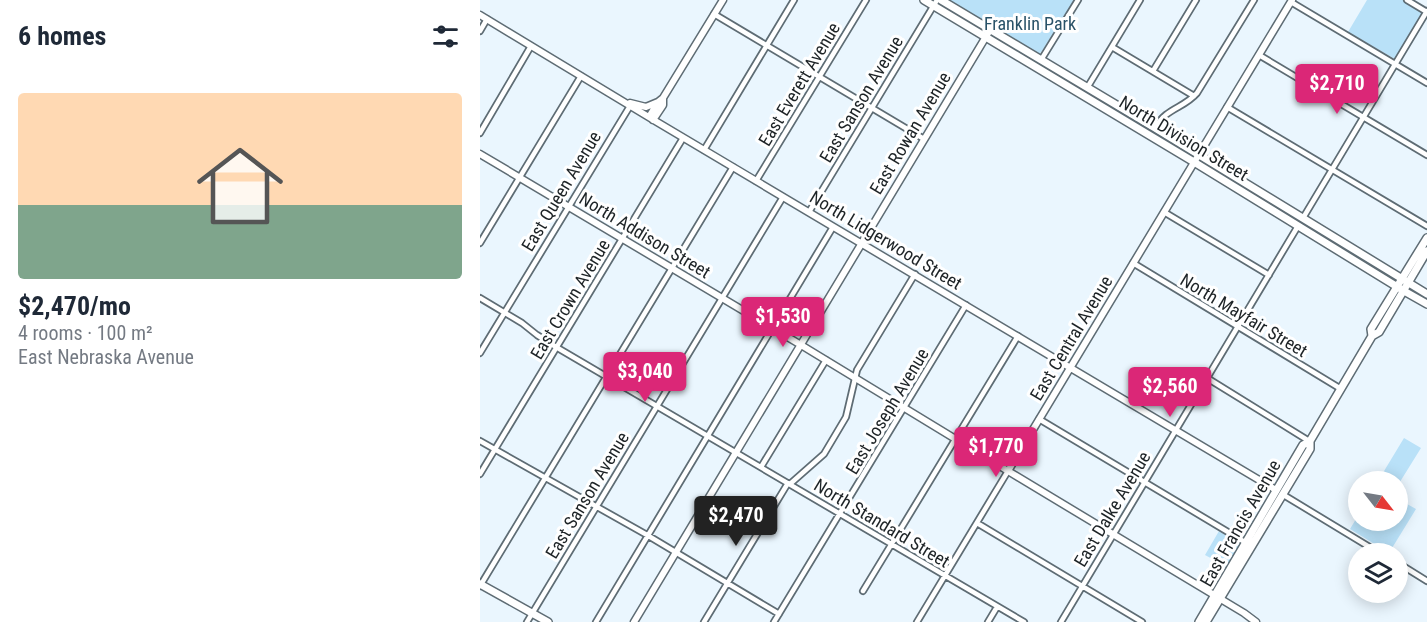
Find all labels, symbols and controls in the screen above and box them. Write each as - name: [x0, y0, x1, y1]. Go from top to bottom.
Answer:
- park label: Franklin Park: [984, 13, 1076, 34]
- street label: East Everett Avenue: [754, 18, 844, 150]
- icon: filters: [429, 20, 462, 53]
- text: 6 homes: [18, 21, 106, 51]
- street label: East Sanson Avenue: [815, 32, 907, 166]
- pin: $2,710: [1288, 64, 1386, 115]
- street label: East Rowan Avenue: [865, 68, 955, 198]
- text: $2,710: [1309, 71, 1365, 95]
- street label: North Division Street: [1116, 91, 1252, 185]
- street label: East Queen Avenue: [517, 127, 605, 255]
- icon: home: [186, 132, 294, 240]
- street label: North Lidgerwood Street: [806, 186, 966, 294]
- street label: North Addison Street: [576, 188, 714, 282]
- street label: East Crown Avenue: [526, 235, 614, 363]
- street label: North Mayfair Street: [1177, 269, 1311, 361]
- street label: East Central Avenue: [1025, 272, 1117, 404]
- text: $2,470/mo: [18, 291, 131, 321]
- pin: $1,530: [734, 297, 832, 348]
- text: $1,530: [755, 304, 811, 328]
- text: 4 rooms · 100 m²: [18, 321, 153, 345]
- street label: East Joseph Avenue: [841, 344, 933, 478]
- text: East Nebraska Avenue: [18, 345, 194, 369]
- pin: $3,040: [596, 352, 694, 403]
- text: $3,040: [617, 359, 673, 383]
- pin: $2,560: [1121, 367, 1219, 418]
- text: $2,560: [1142, 374, 1198, 398]
- pin: $1,770: [947, 427, 1045, 478]
- street label: East Sanson Avenue: [541, 428, 633, 562]
- text: $1,770: [968, 434, 1024, 458]
- street label: East Dalke Avenue: [1069, 448, 1155, 570]
- street label: East Francis Avenue: [1195, 456, 1285, 590]
- north arrow: [1348, 471, 1408, 531]
- map controls: [1348, 471, 1408, 603]
- street label: North Standard Street: [810, 474, 954, 572]
- pin: $2,470: [687, 496, 785, 547]
- text: $2,470: [708, 503, 764, 527]
- button: layers: [1348, 543, 1408, 603]

